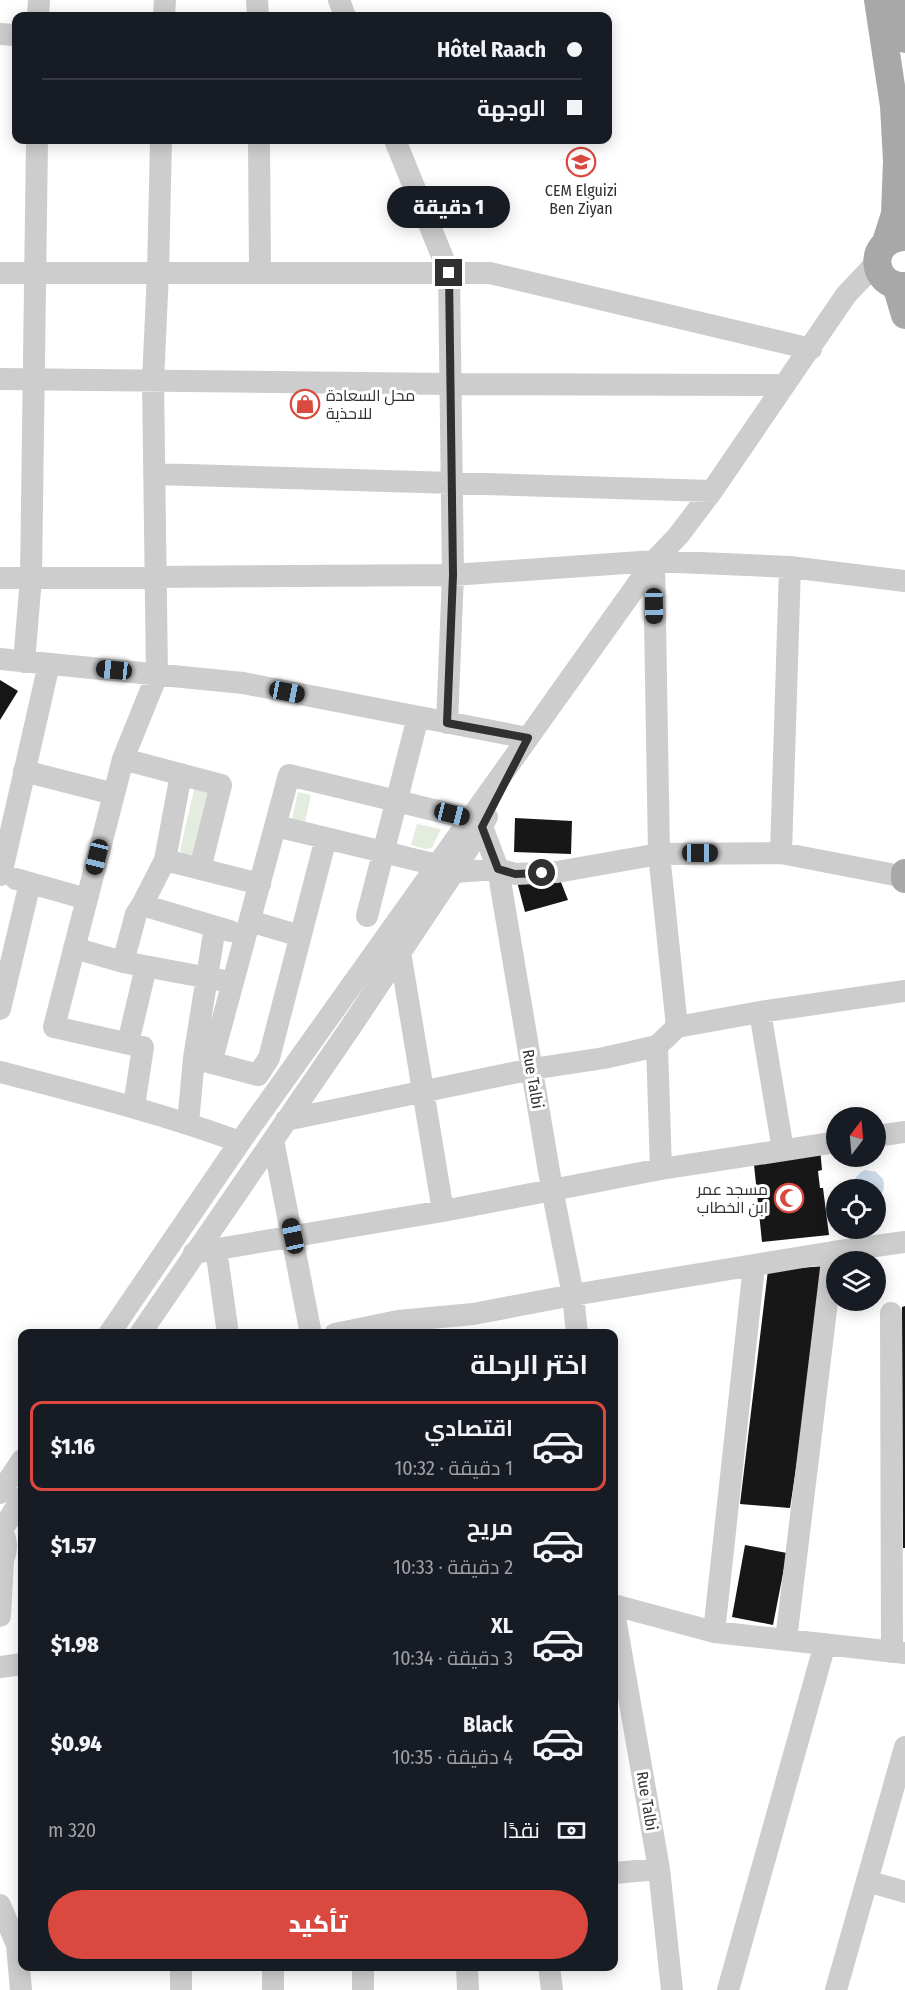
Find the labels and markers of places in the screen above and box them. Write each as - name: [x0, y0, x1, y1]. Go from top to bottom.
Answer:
- school or university icon: CEM Elguizi Ben Ziyan: [565, 146, 597, 178]
- place label: CEM Elguizi Ben Ziyan: [545, 181, 617, 218]
- place label: محل السعادة للاحذية: [326, 386, 415, 423]
- shop icon: محل السعادة للاحذية: [289, 388, 321, 420]
- place label: مسجد عمر ابن الخطاب: [696, 1180, 768, 1218]
- mosque icon: مسجد عمر ابن الخطاب: [773, 1182, 805, 1214]

